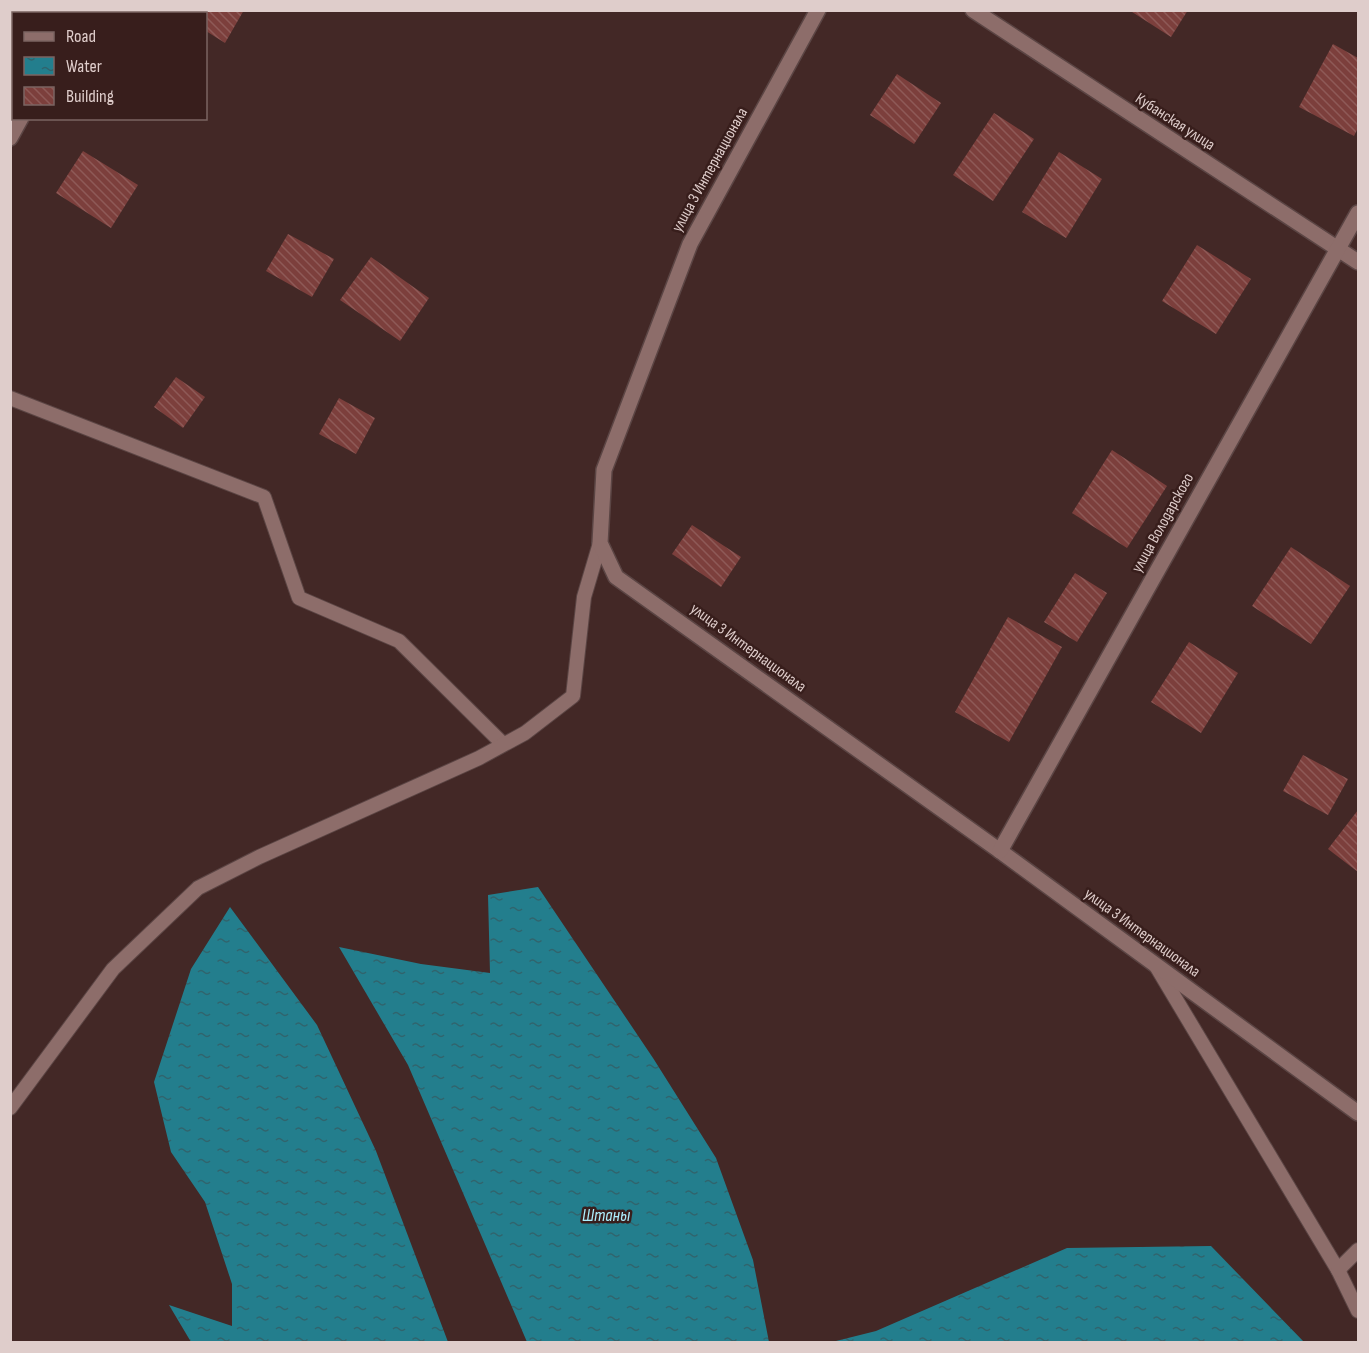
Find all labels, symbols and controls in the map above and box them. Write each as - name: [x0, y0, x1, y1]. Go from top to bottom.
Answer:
- legend: [12, 12, 207, 120]
- text: Road: [66, 26, 96, 47]
- text: Water: [66, 56, 102, 77]
- text: Building: [66, 86, 114, 107]
- street label: Кубанская улица: [1132, 89, 1218, 155]
- street label: улица 3 Интернационала: [668, 105, 752, 235]
- street label: улица Володарского: [1128, 470, 1198, 576]
- street label: улица 3 Интернационала: [686, 599, 810, 697]
- street label: улица 3 Интернационала: [1080, 884, 1204, 982]
- water label: Штаны: [582, 1205, 630, 1226]

